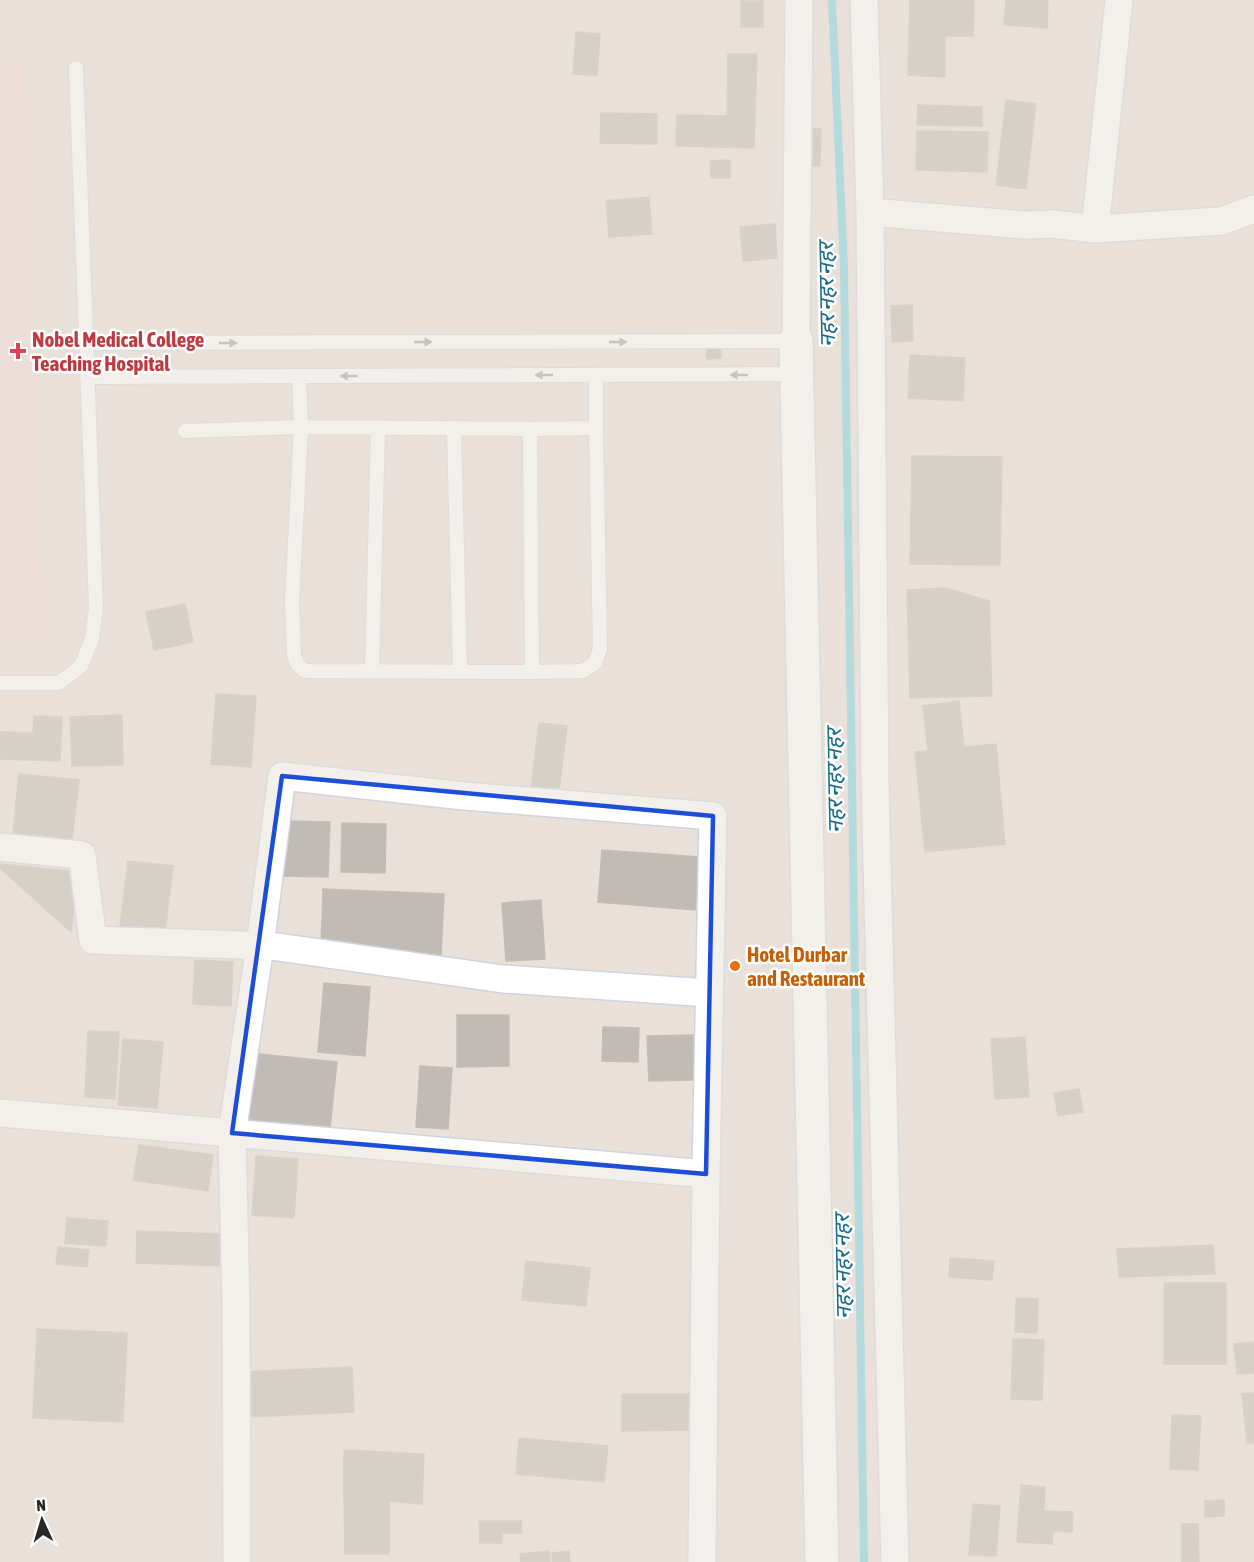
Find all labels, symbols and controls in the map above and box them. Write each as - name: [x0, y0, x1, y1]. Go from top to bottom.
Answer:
- water label: नहर नहर नहर: [812, 238, 840, 348]
- place label: Nobel Medical College Teaching Hospital: [32, 327, 204, 375]
- one-way arrow: [414, 337, 433, 347]
- one-way arrow: [609, 337, 628, 347]
- one-way arrow: [219, 338, 238, 348]
- marker: Nobel Medical College Teaching Hospital: [9, 342, 27, 360]
- one-way arrow: [535, 370, 554, 380]
- one-way arrow: [730, 370, 749, 379]
- one-way arrow: [340, 371, 359, 381]
- water label: नहर नहर नहर: [820, 724, 848, 834]
- place label: Hotel Durbar and Restaurant: [747, 942, 865, 990]
- marker: Hotel Durbar and Restaurant: [728, 959, 742, 973]
- water label: नहर नहर नहर: [828, 1210, 856, 1320]
- north arrow: [12, 1490, 72, 1550]
- text: N: [36, 1496, 46, 1514]

